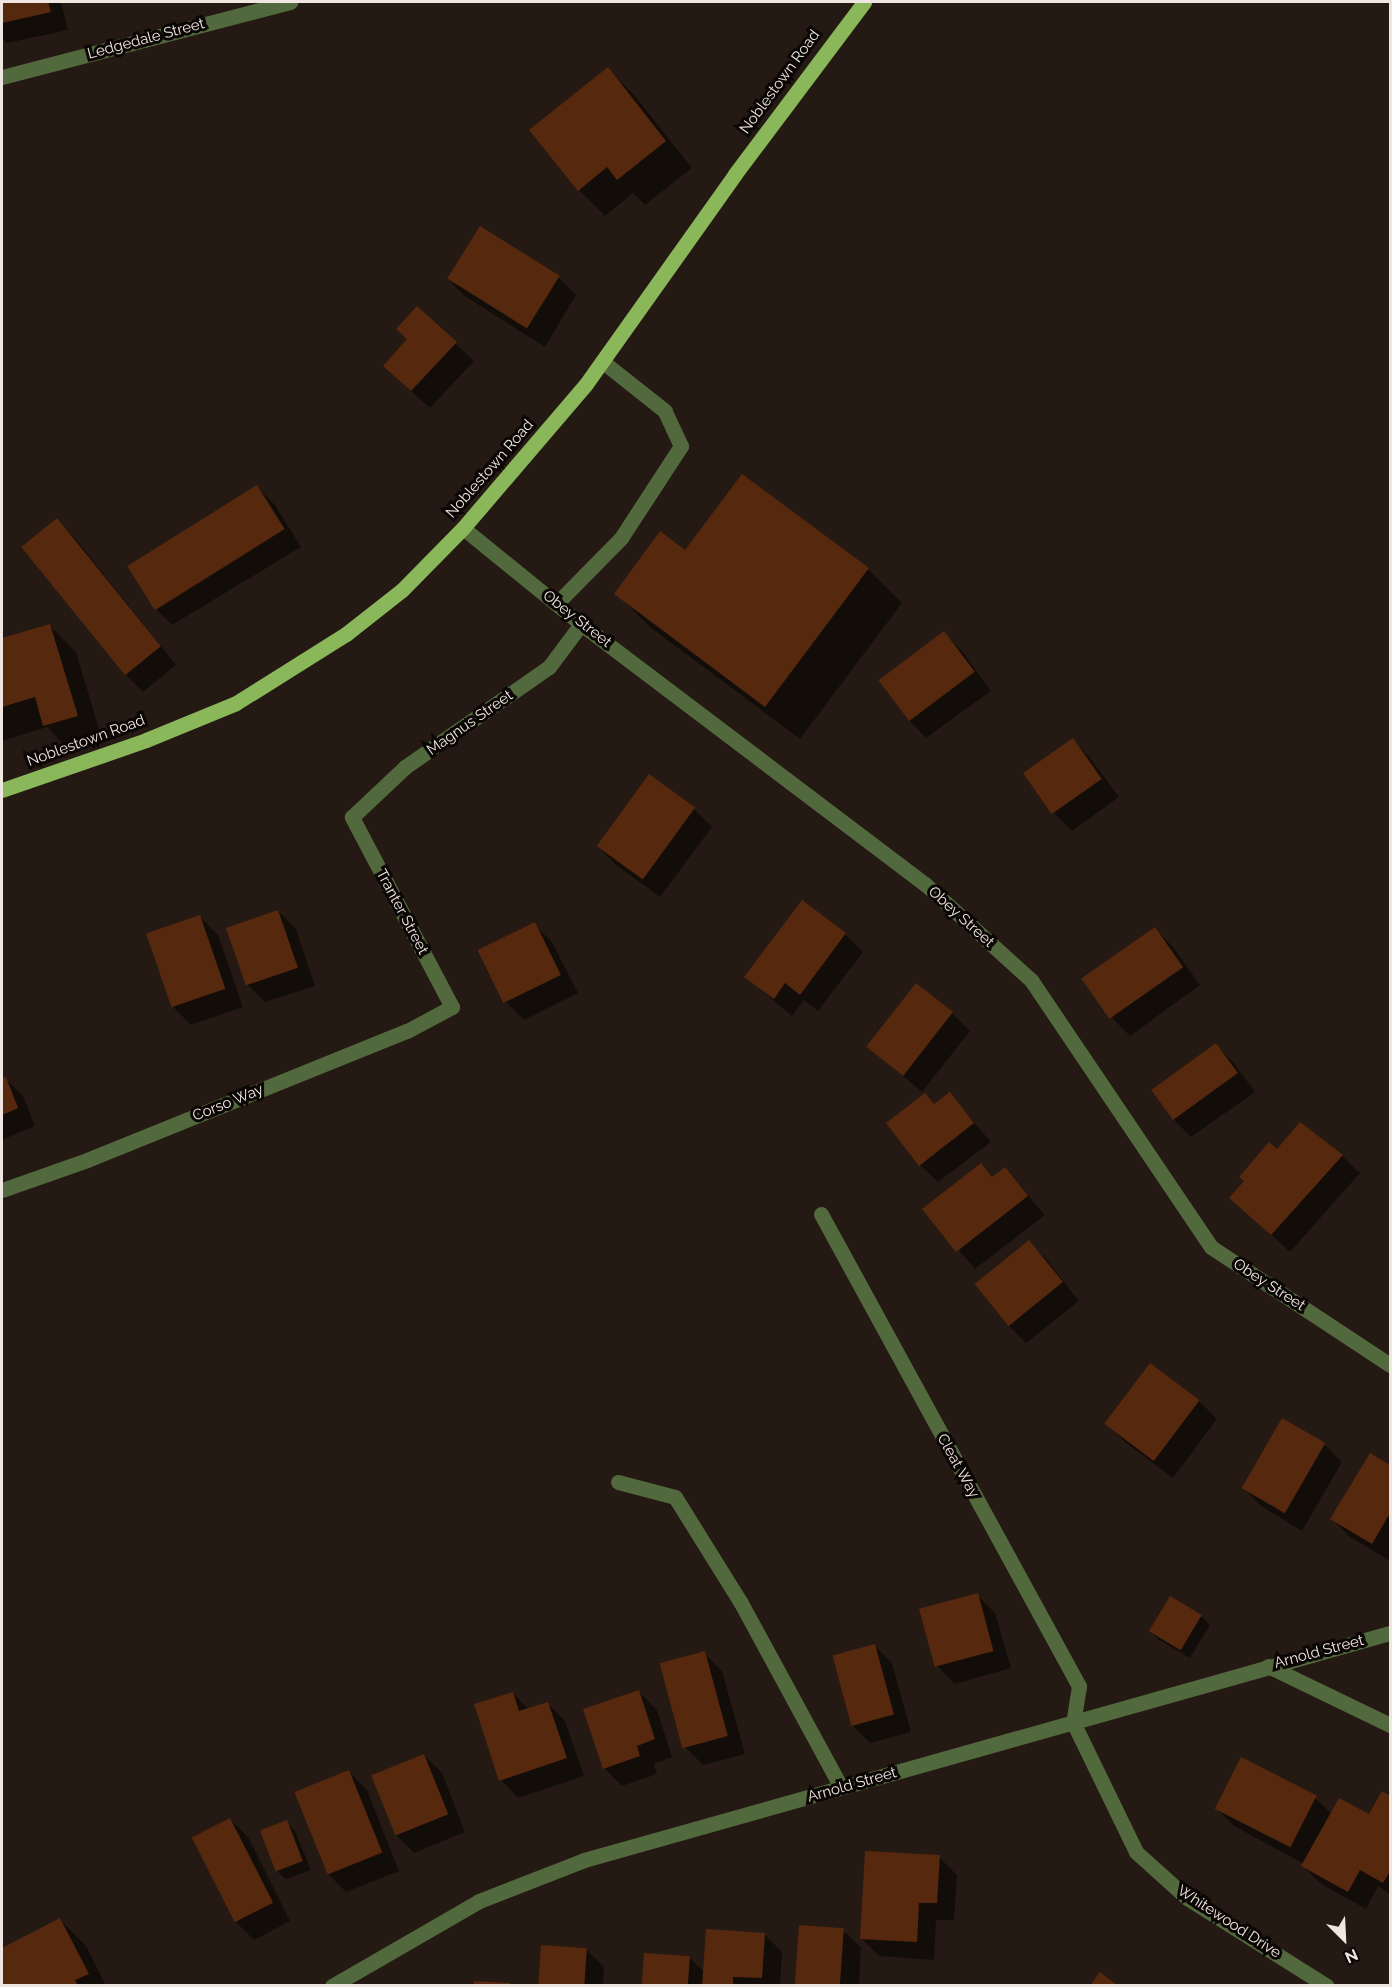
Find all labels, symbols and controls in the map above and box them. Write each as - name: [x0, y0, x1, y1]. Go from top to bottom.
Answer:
- street label: Ledgedale Street: [85, 15, 207, 63]
- street label: Noblestown Road: [736, 27, 824, 137]
- street label: Noblestown Road: [443, 416, 537, 522]
- street label: Obey Street: [539, 586, 615, 652]
- street label: Magnus Street: [424, 687, 516, 759]
- street label: Noblestown Road: [25, 711, 147, 771]
- street label: Tranter Street: [372, 866, 432, 958]
- street label: Obey Street: [924, 883, 998, 951]
- street label: Corso Way: [190, 1081, 266, 1125]
- street label: Obey Street: [1229, 1255, 1309, 1315]
- street label: Cleat Way: [933, 1431, 983, 1501]
- street label: Arnold Street: [1272, 1631, 1366, 1673]
- street label: Arnold Street: [805, 1764, 899, 1806]
- street label: Whitewood Drive: [1174, 1882, 1284, 1962]
- north arrow: [1314, 1909, 1374, 1969]
- text: N: [1342, 1945, 1361, 1967]

